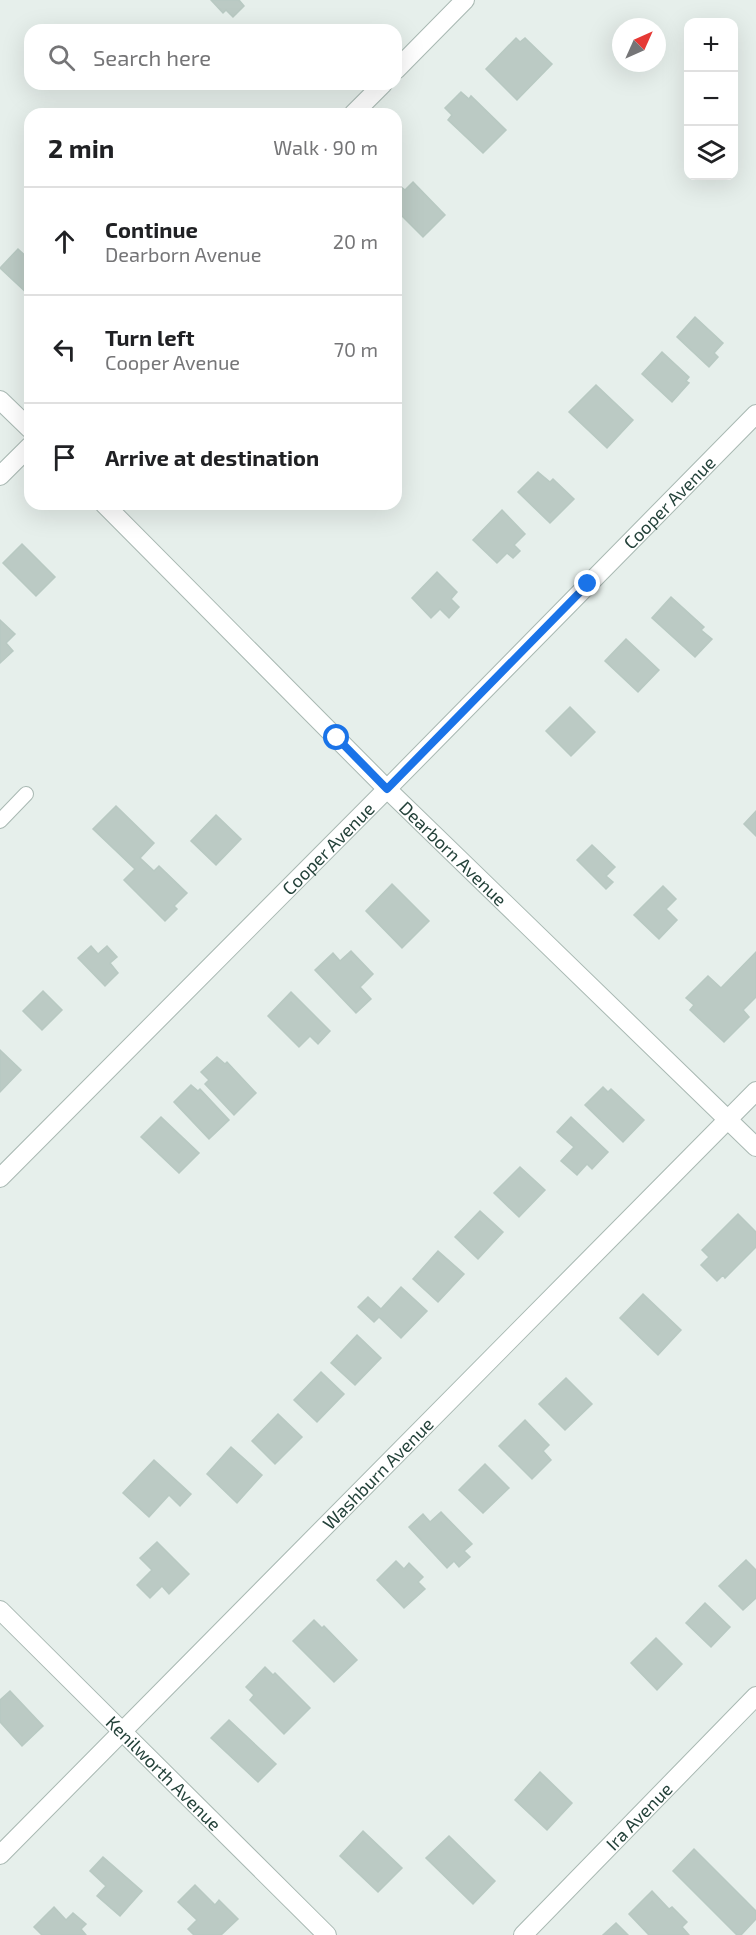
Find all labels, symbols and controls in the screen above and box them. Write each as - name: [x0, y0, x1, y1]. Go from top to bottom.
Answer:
- north arrow: [612, 18, 666, 72]
- map controls: [684, 18, 738, 180]
- button: +: [684, 18, 738, 72]
- search box: [24, 24, 402, 90]
- icon: search: [45, 41, 78, 74]
- text: Search here: [93, 44, 211, 70]
- button: −: [684, 72, 738, 126]
- button: layers: [684, 126, 738, 180]
- text: 2 min: [48, 132, 114, 163]
- text: Walk · 90 m: [273, 135, 378, 159]
- text: Continue: [105, 216, 198, 242]
- icon: ahead: [48, 225, 81, 258]
- text: 20 m: [333, 229, 378, 253]
- text: Dearborn Avenue: [105, 242, 261, 266]
- text: Turn left: [105, 324, 194, 350]
- icon: left: [48, 333, 81, 366]
- text: 70 m: [334, 337, 378, 361]
- text: Cooper Avenue: [105, 350, 240, 374]
- icon: arrive: [48, 441, 81, 474]
- text: Arrive at destination: [105, 444, 319, 470]
- street label: Cooper Avenue: [619, 451, 720, 553]
- route end: [574, 570, 600, 596]
- route start: [323, 724, 349, 750]
- street label: Dearborn Avenue: [395, 796, 512, 910]
- street label: Cooper Avenue: [277, 797, 379, 899]
- street label: Washburn Avenue: [318, 1413, 438, 1534]
- street label: Kenilworth Avenue: [102, 1711, 226, 1835]
- street label: Ira Avenue: [601, 1778, 677, 1855]

